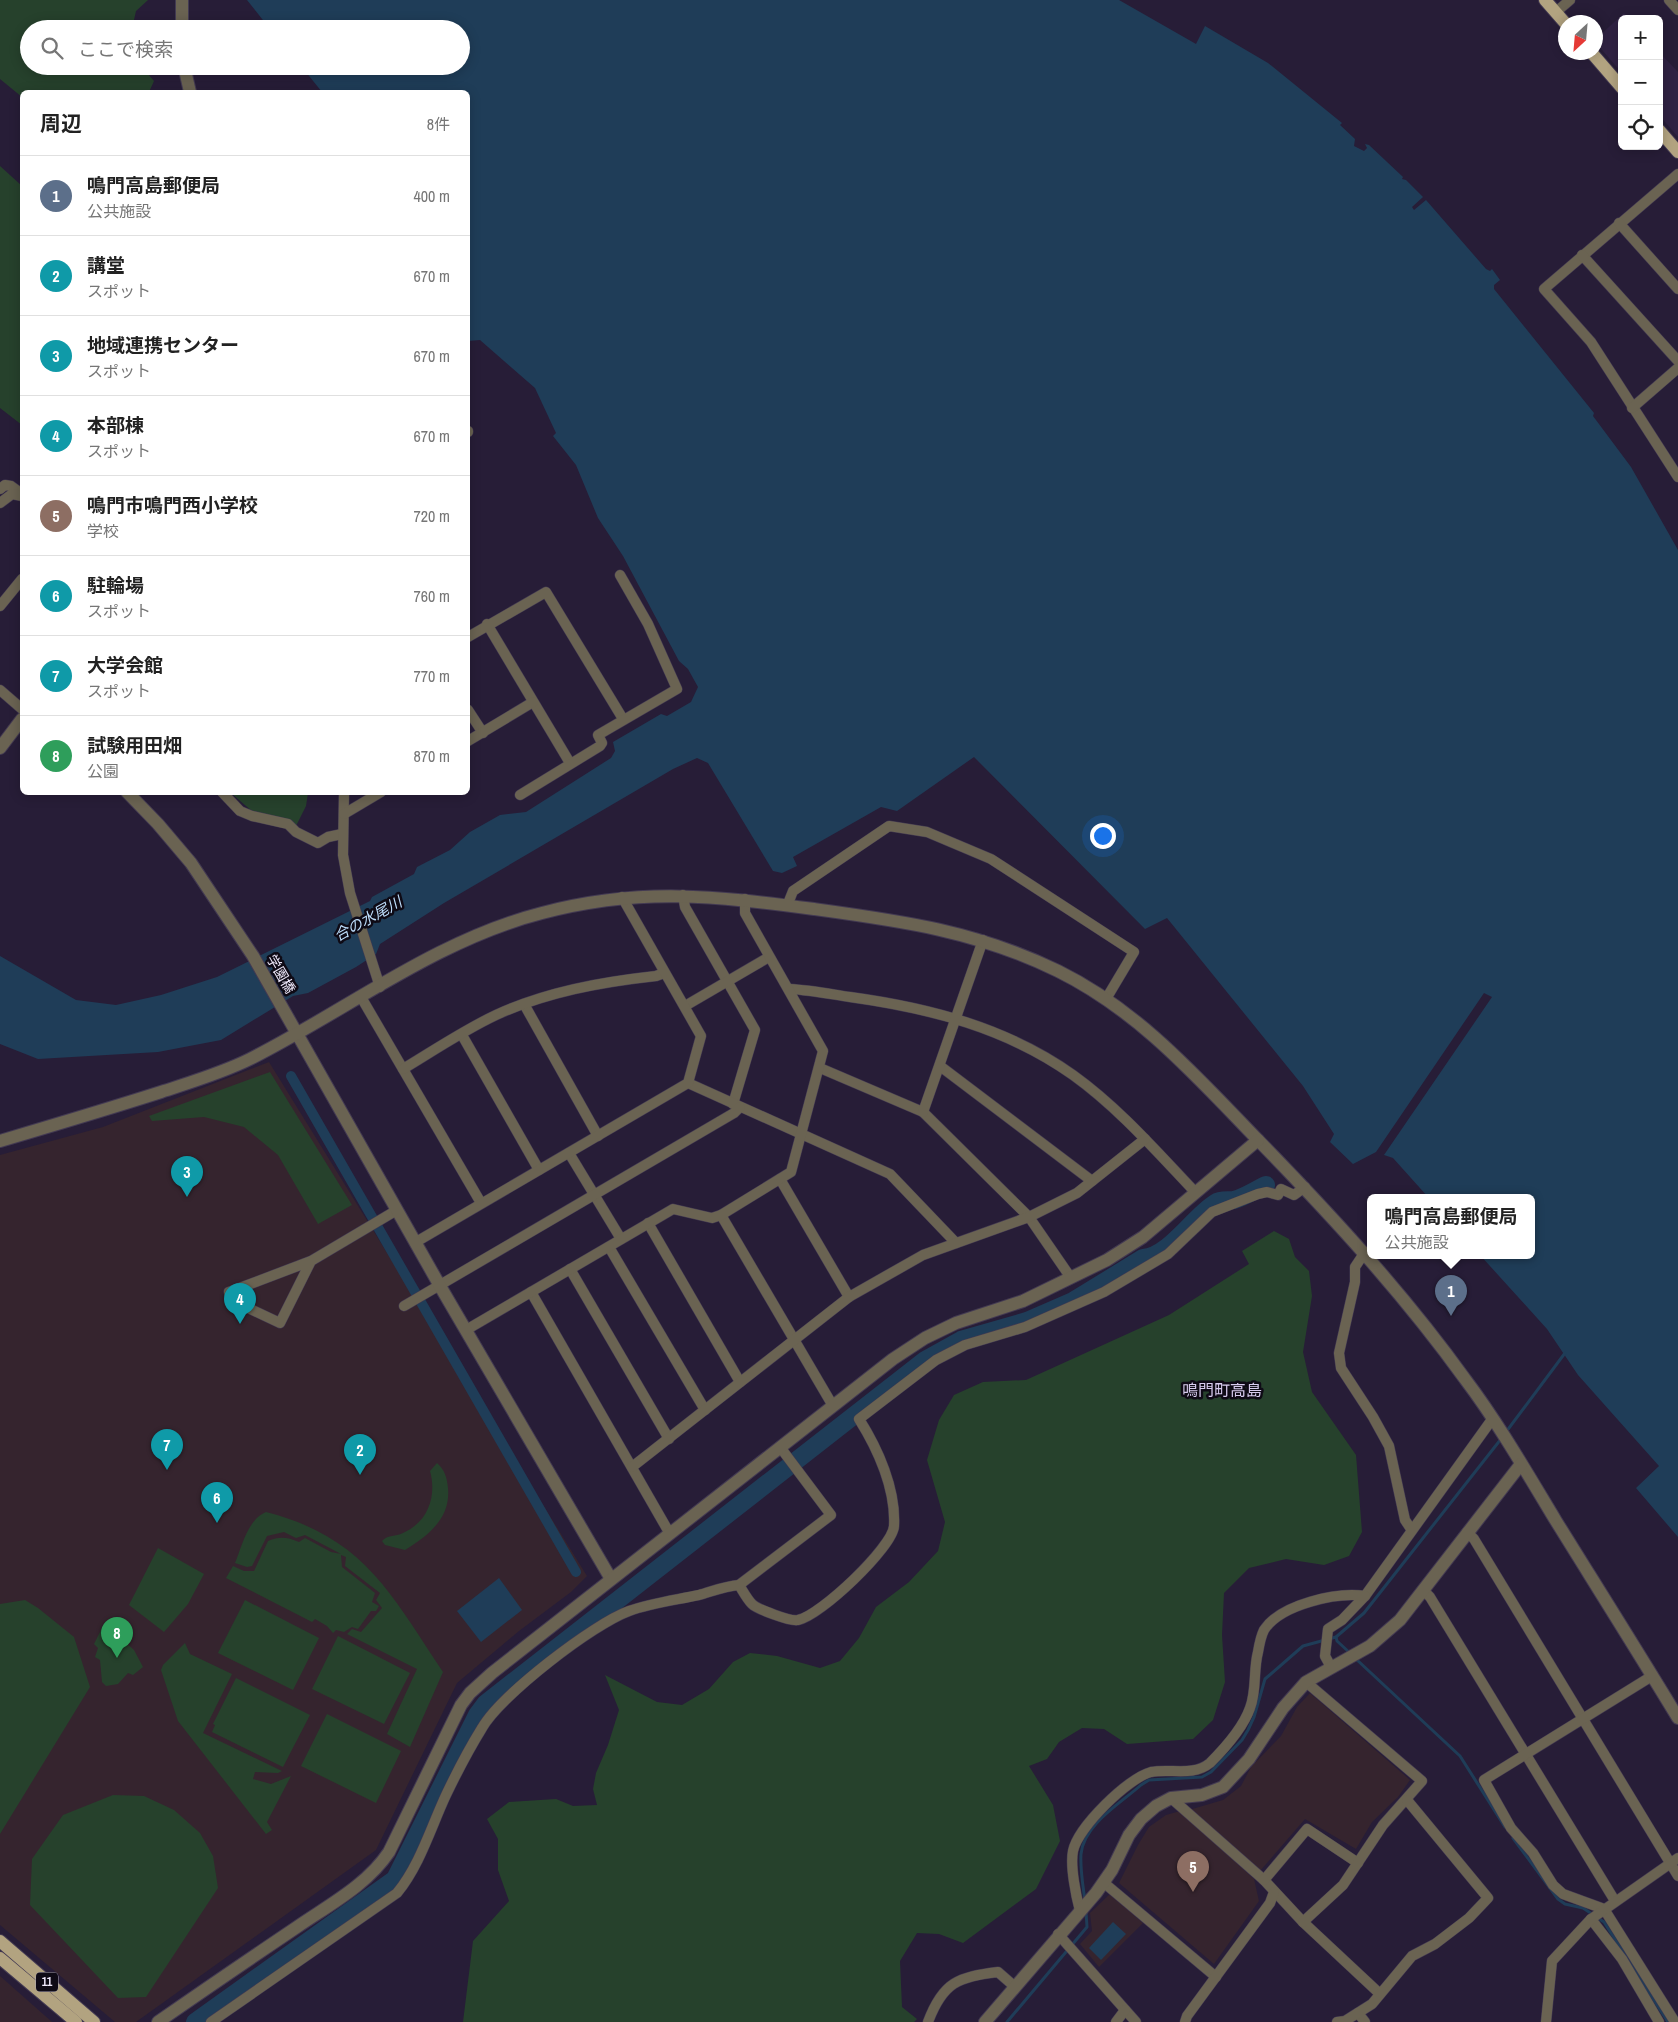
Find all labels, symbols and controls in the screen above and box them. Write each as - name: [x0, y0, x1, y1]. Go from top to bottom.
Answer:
- north arrow: [1558, 15, 1603, 60]
- map controls: [1618, 15, 1663, 150]
- button: +: [1618, 15, 1663, 60]
- search box: [20, 20, 470, 75]
- icon: search: [38, 34, 66, 62]
- text: ここで検索: [78, 36, 173, 62]
- button: −: [1618, 60, 1663, 105]
- button: locate: [1618, 105, 1663, 150]
- text: 周辺: [40, 109, 82, 138]
- text: 8件: [427, 113, 450, 135]
- text: 鳴門高島郵便局: [87, 172, 220, 198]
- text: 1: [52, 185, 60, 207]
- text: 400 m: [414, 185, 450, 207]
- text: 公共施設: [87, 200, 151, 222]
- text: 講堂: [87, 252, 125, 278]
- text: 2: [52, 265, 60, 287]
- text: 670 m: [414, 265, 450, 287]
- text: スポット: [87, 280, 151, 302]
- text: 地域連携センター: [87, 332, 239, 358]
- text: 3: [52, 345, 60, 367]
- text: 670 m: [414, 345, 450, 367]
- text: スポット: [87, 360, 151, 382]
- text: 本部棟: [87, 412, 144, 438]
- text: 4: [52, 425, 60, 447]
- text: 670 m: [414, 425, 450, 447]
- text: スポット: [87, 440, 151, 462]
- text: 鳴門市鳴門西小学校: [87, 492, 258, 518]
- text: 5: [52, 505, 60, 527]
- text: 720 m: [414, 505, 450, 527]
- text: 学校: [87, 520, 119, 542]
- text: 駐輪場: [87, 572, 144, 598]
- text: 6: [52, 585, 60, 607]
- text: 760 m: [414, 585, 450, 607]
- text: スポット: [87, 600, 151, 622]
- text: 大学会館: [87, 652, 163, 678]
- text: 7: [52, 665, 60, 687]
- text: 770 m: [414, 665, 450, 687]
- text: スポット: [87, 680, 151, 702]
- text: 試験用田畑: [87, 732, 182, 758]
- text: 8: [52, 745, 60, 767]
- text: 870 m: [414, 745, 450, 767]
- text: 公園: [87, 760, 119, 782]
- your location: [1090, 823, 1116, 849]
- water label: 合の水尾川: [330, 890, 407, 946]
- street label: 学園橋: [263, 951, 299, 997]
- pin: 3: [171, 1156, 203, 1197]
- popup: [1367, 1194, 1535, 1259]
- text: 鳴門高島郵便局: [1384, 1203, 1518, 1229]
- text: 公共施設: [1384, 1231, 1449, 1253]
- pin: 1: [1435, 1275, 1467, 1316]
- pin: 4: [224, 1283, 256, 1324]
- district label: 鳴門町高島: [1182, 1379, 1262, 1401]
- pin: 7: [151, 1429, 183, 1470]
- pin: 2: [344, 1434, 376, 1475]
- pin: 6: [201, 1482, 233, 1523]
- pin: 8: [101, 1617, 133, 1658]
- pin: 5: [1177, 1851, 1209, 1892]
- road number: 11: [36, 1972, 58, 1991]

